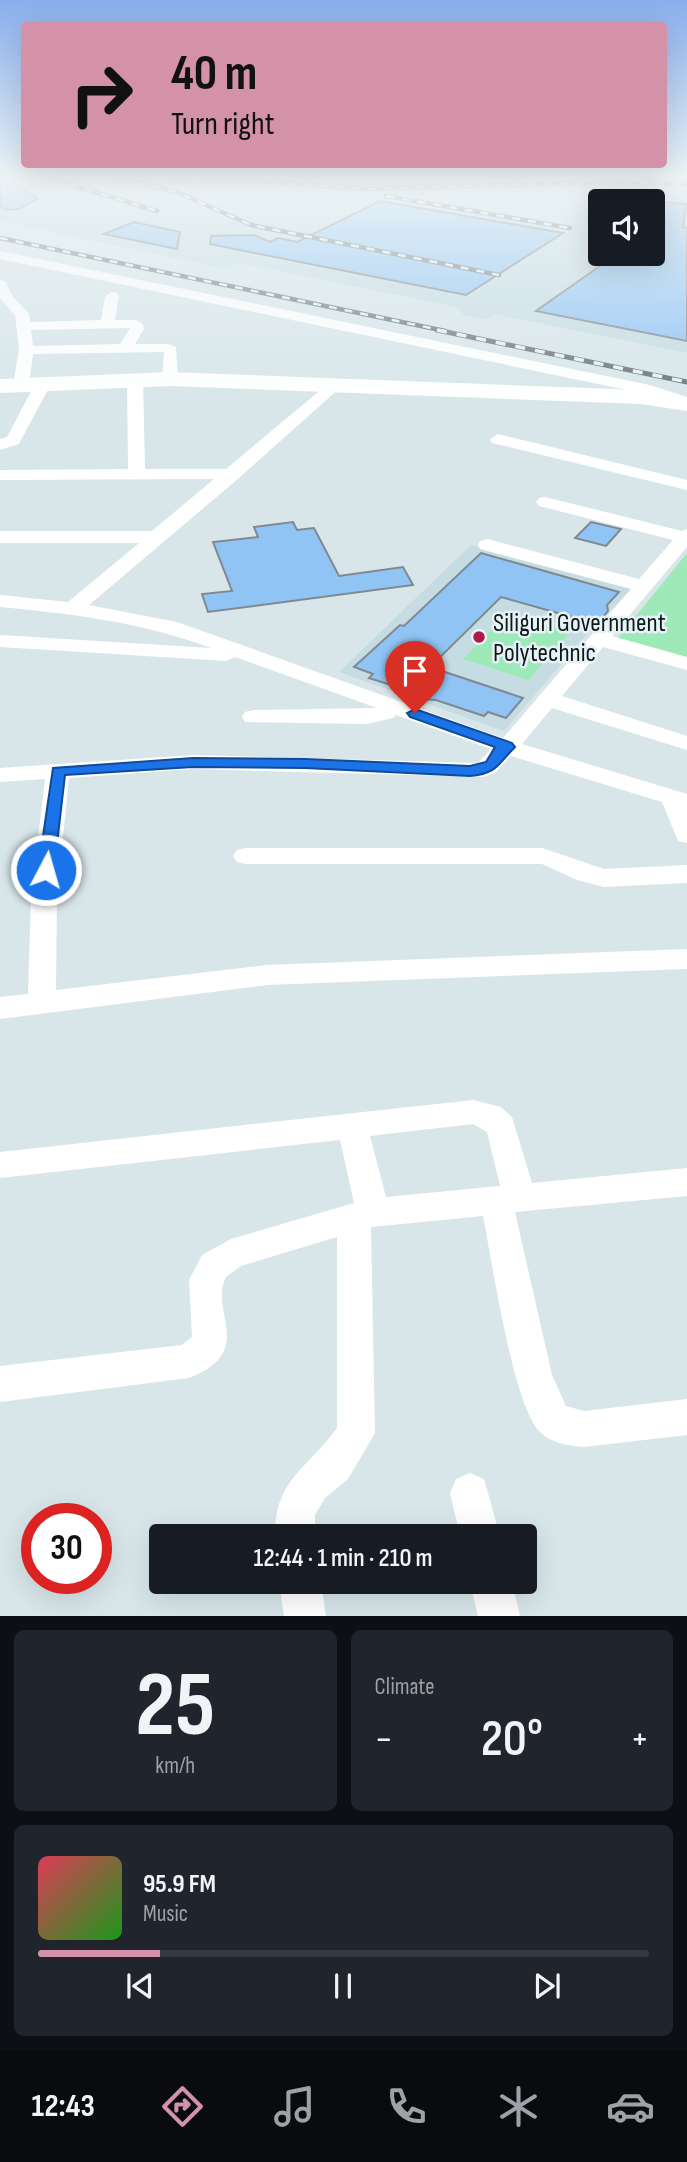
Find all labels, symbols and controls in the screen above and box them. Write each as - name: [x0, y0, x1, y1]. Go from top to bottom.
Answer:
- text: 40 m: [171, 45, 257, 104]
- icon: right: [56, 49, 147, 140]
- text: Turn right: [171, 105, 275, 144]
- map controls: [588, 189, 665, 266]
- button: sound: [588, 189, 665, 266]
- place label: Siliguri Government Polytechnic: [493, 608, 666, 669]
- marker: Siliguri Government Polytechnic: [471, 629, 487, 645]
- pin: [385, 641, 445, 713]
- icon: arrive: [396, 652, 434, 690]
- position arrow: [9, 833, 83, 907]
- speed limit sign: 30: [21, 1503, 112, 1594]
- text: 12:44 · 1 min · 210 m: [253, 1543, 433, 1574]
- text: 25: [135, 1652, 215, 1761]
- text: Climate: [375, 1673, 434, 1701]
- text: 20°: [481, 1708, 543, 1771]
- text: −: [375, 1717, 393, 1762]
- text: +: [630, 1717, 649, 1762]
- text: km/h: [155, 1752, 195, 1780]
- text: 95.9 FM: [143, 1869, 216, 1900]
- text: Music: [143, 1900, 188, 1928]
- icon: previous: [121, 1967, 159, 2005]
- icon: pause: [324, 1967, 362, 2005]
- icon: next: [528, 1967, 566, 2005]
- icon: directions: [158, 2082, 207, 2131]
- icon: music: [270, 2082, 319, 2131]
- icon: phone: [382, 2082, 431, 2131]
- icon: climate: [494, 2082, 543, 2131]
- icon: car: [606, 2082, 655, 2131]
- text: 12:43: [32, 2087, 95, 2126]

